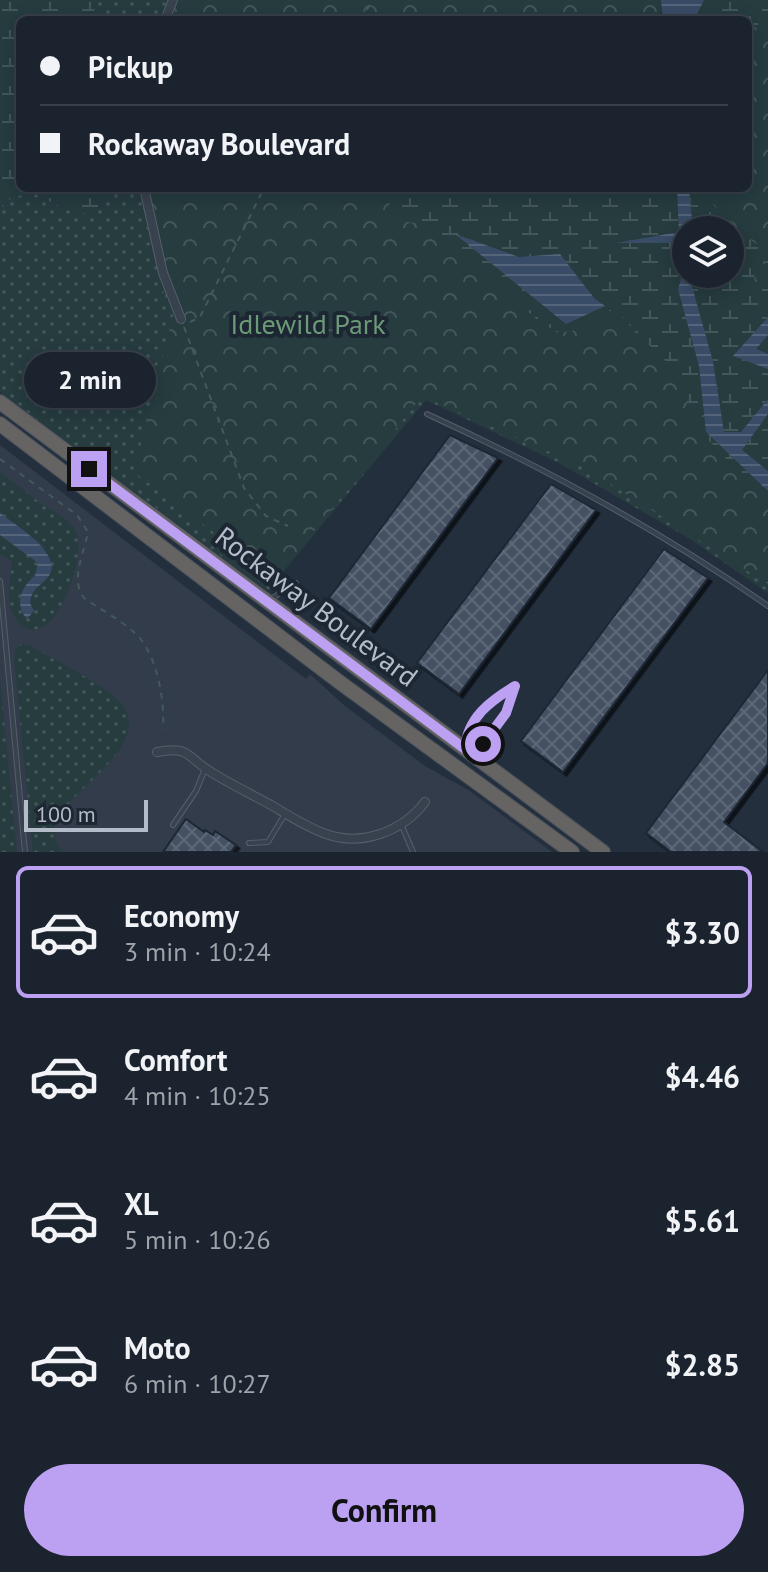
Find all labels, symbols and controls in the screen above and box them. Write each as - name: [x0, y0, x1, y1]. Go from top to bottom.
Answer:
- text: Pickup: [88, 47, 173, 86]
- text: Rockaway Boulevard: [88, 124, 350, 163]
- map controls: [672, 216, 744, 288]
- button: layers: [672, 216, 744, 288]
- park label: Idlewild Park: [230, 305, 386, 342]
- callout: 2 min: [23, 353, 155, 409]
- text: 2 min: [58, 363, 122, 396]
- route end: [71, 451, 107, 487]
- street label: Rockaway Boulevard: [208, 518, 426, 694]
- route start: [465, 726, 501, 762]
- scale bar: [24, 796, 148, 832]
- text: 100 m: [36, 800, 96, 828]
- icon: car: [28, 896, 100, 968]
- text: Economy: [124, 896, 239, 935]
- text: $3.30: [665, 913, 740, 952]
- text: 3 min · 10:24: [124, 935, 271, 968]
- icon: car: [28, 1040, 100, 1112]
- text: Comfort: [124, 1040, 227, 1079]
- text: $4.46: [665, 1057, 740, 1096]
- text: 4 min · 10:25: [124, 1079, 271, 1112]
- icon: car: [28, 1184, 100, 1256]
- text: XL: [124, 1184, 158, 1223]
- text: $5.61: [665, 1201, 740, 1240]
- text: 5 min · 10:26: [124, 1223, 271, 1256]
- icon: car: [28, 1328, 100, 1400]
- text: Moto: [124, 1328, 191, 1367]
- text: $2.85: [665, 1345, 740, 1384]
- text: 6 min · 10:27: [124, 1367, 271, 1400]
- button: Confirm: [24, 1464, 744, 1556]

